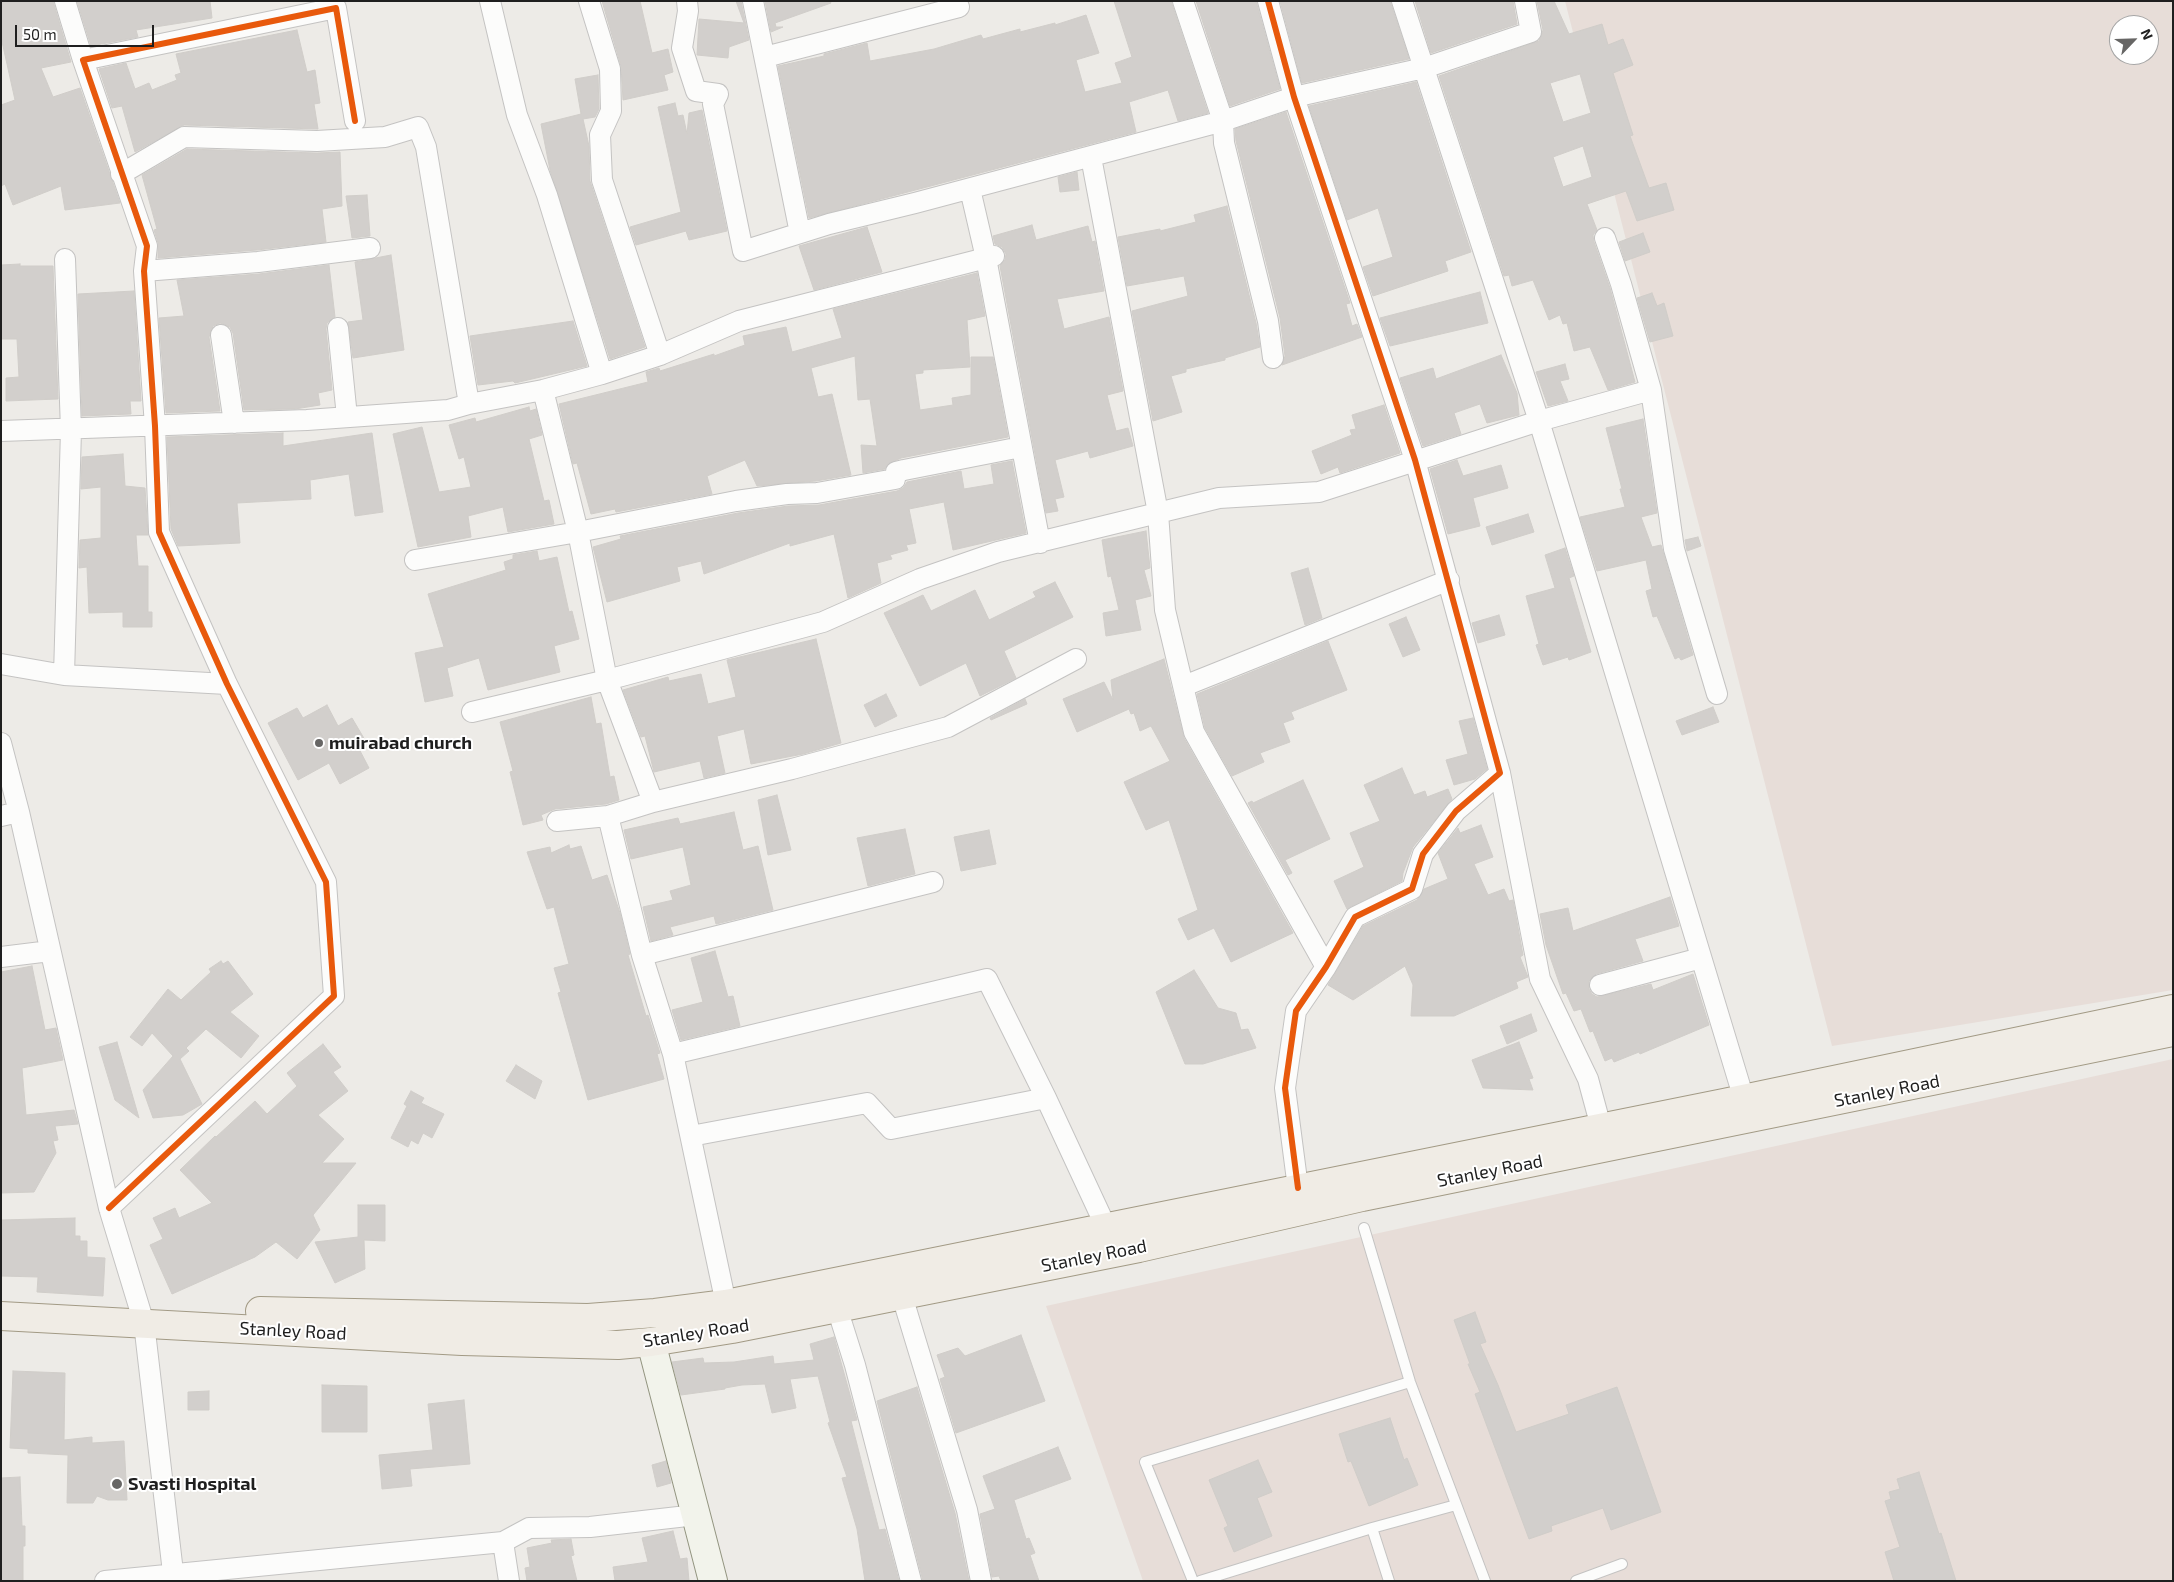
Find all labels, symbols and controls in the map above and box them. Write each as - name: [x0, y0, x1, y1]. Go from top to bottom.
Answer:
- scale bar: [18, 15, 156, 47]
- north arrow: [2109, 15, 2159, 65]
- text: 50 m: [23, 25, 57, 43]
- text: N: [2137, 26, 2157, 42]
- place label: muirabad church: [329, 732, 472, 754]
- marker: muirabad church: [313, 737, 325, 749]
- street label: Stanley Road: [1832, 1070, 1942, 1112]
- street label: Stanley Road: [1435, 1150, 1545, 1192]
- street label: Stanley Road: [1039, 1235, 1149, 1277]
- street label: Stanley Road: [641, 1314, 751, 1352]
- street label: Stanley Road: [239, 1317, 347, 1345]
- place label: Svasti Hospital: [128, 1473, 256, 1495]
- marker: Svasti Hospital: [110, 1477, 124, 1491]

